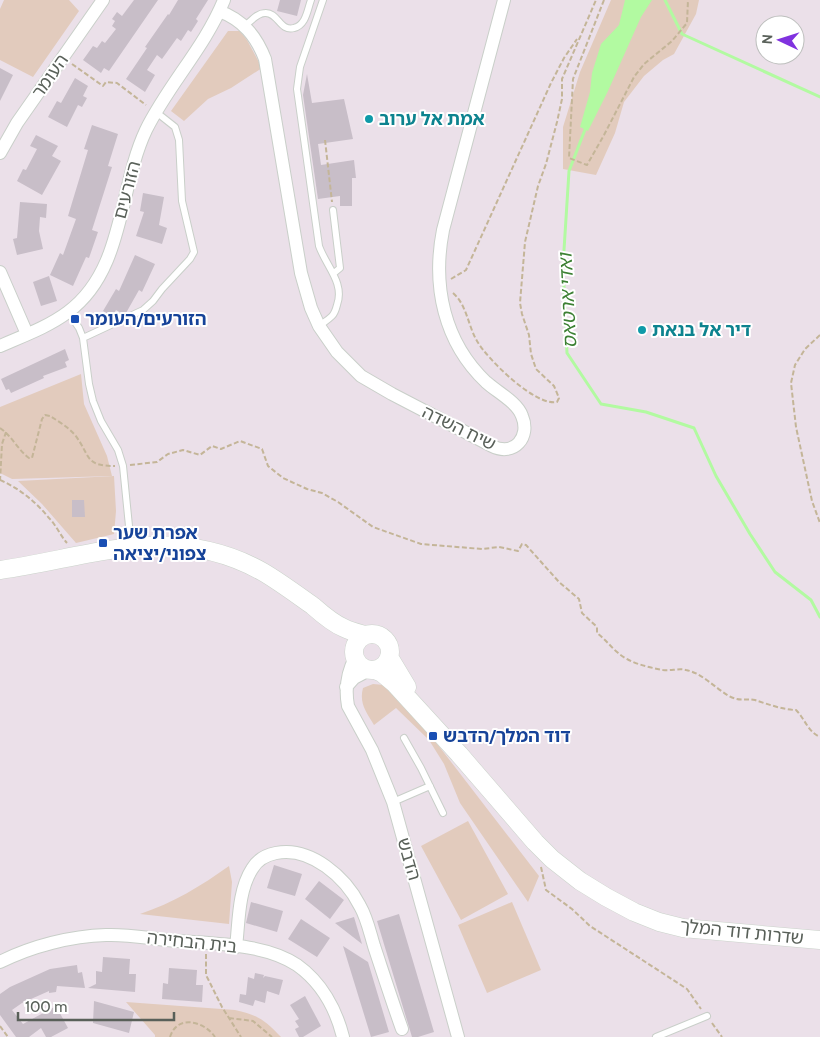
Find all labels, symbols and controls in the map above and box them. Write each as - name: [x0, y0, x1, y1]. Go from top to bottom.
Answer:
- north arrow: [755, 15, 805, 65]
- text: N: [758, 34, 776, 45]
- street label: העומר: [27, 50, 73, 102]
- place label: אמת אל ערוב: [379, 108, 485, 130]
- marker: אמת אל ערוב: [363, 113, 375, 125]
- street label: הזורעים: [109, 158, 145, 222]
- water label: ואדי ארטאס: [553, 251, 581, 349]
- place label: הזורעים/העומר: [85, 308, 207, 330]
- marker: הזורעים/העומר: [69, 313, 81, 325]
- place label: דיר אל בנאת: [652, 319, 751, 341]
- marker: דיר אל בנאת: [636, 324, 648, 336]
- street label: שיח השדה: [419, 401, 499, 455]
- place label: אפרת שער צפוני/יציאה: [113, 522, 207, 565]
- marker: אפרת שער צפוני/יציאה: [97, 537, 109, 549]
- place label: דוד המלך/הדבש: [443, 725, 571, 747]
- marker: דוד המלך/הדבש: [427, 730, 439, 742]
- street label: הדבש: [392, 835, 426, 883]
- street label: שדרות דוד המלך: [679, 915, 805, 949]
- street label: בית הבחירה: [146, 926, 238, 958]
- scale bar: [18, 990, 174, 1022]
- text: 100 m: [25, 998, 67, 1016]

